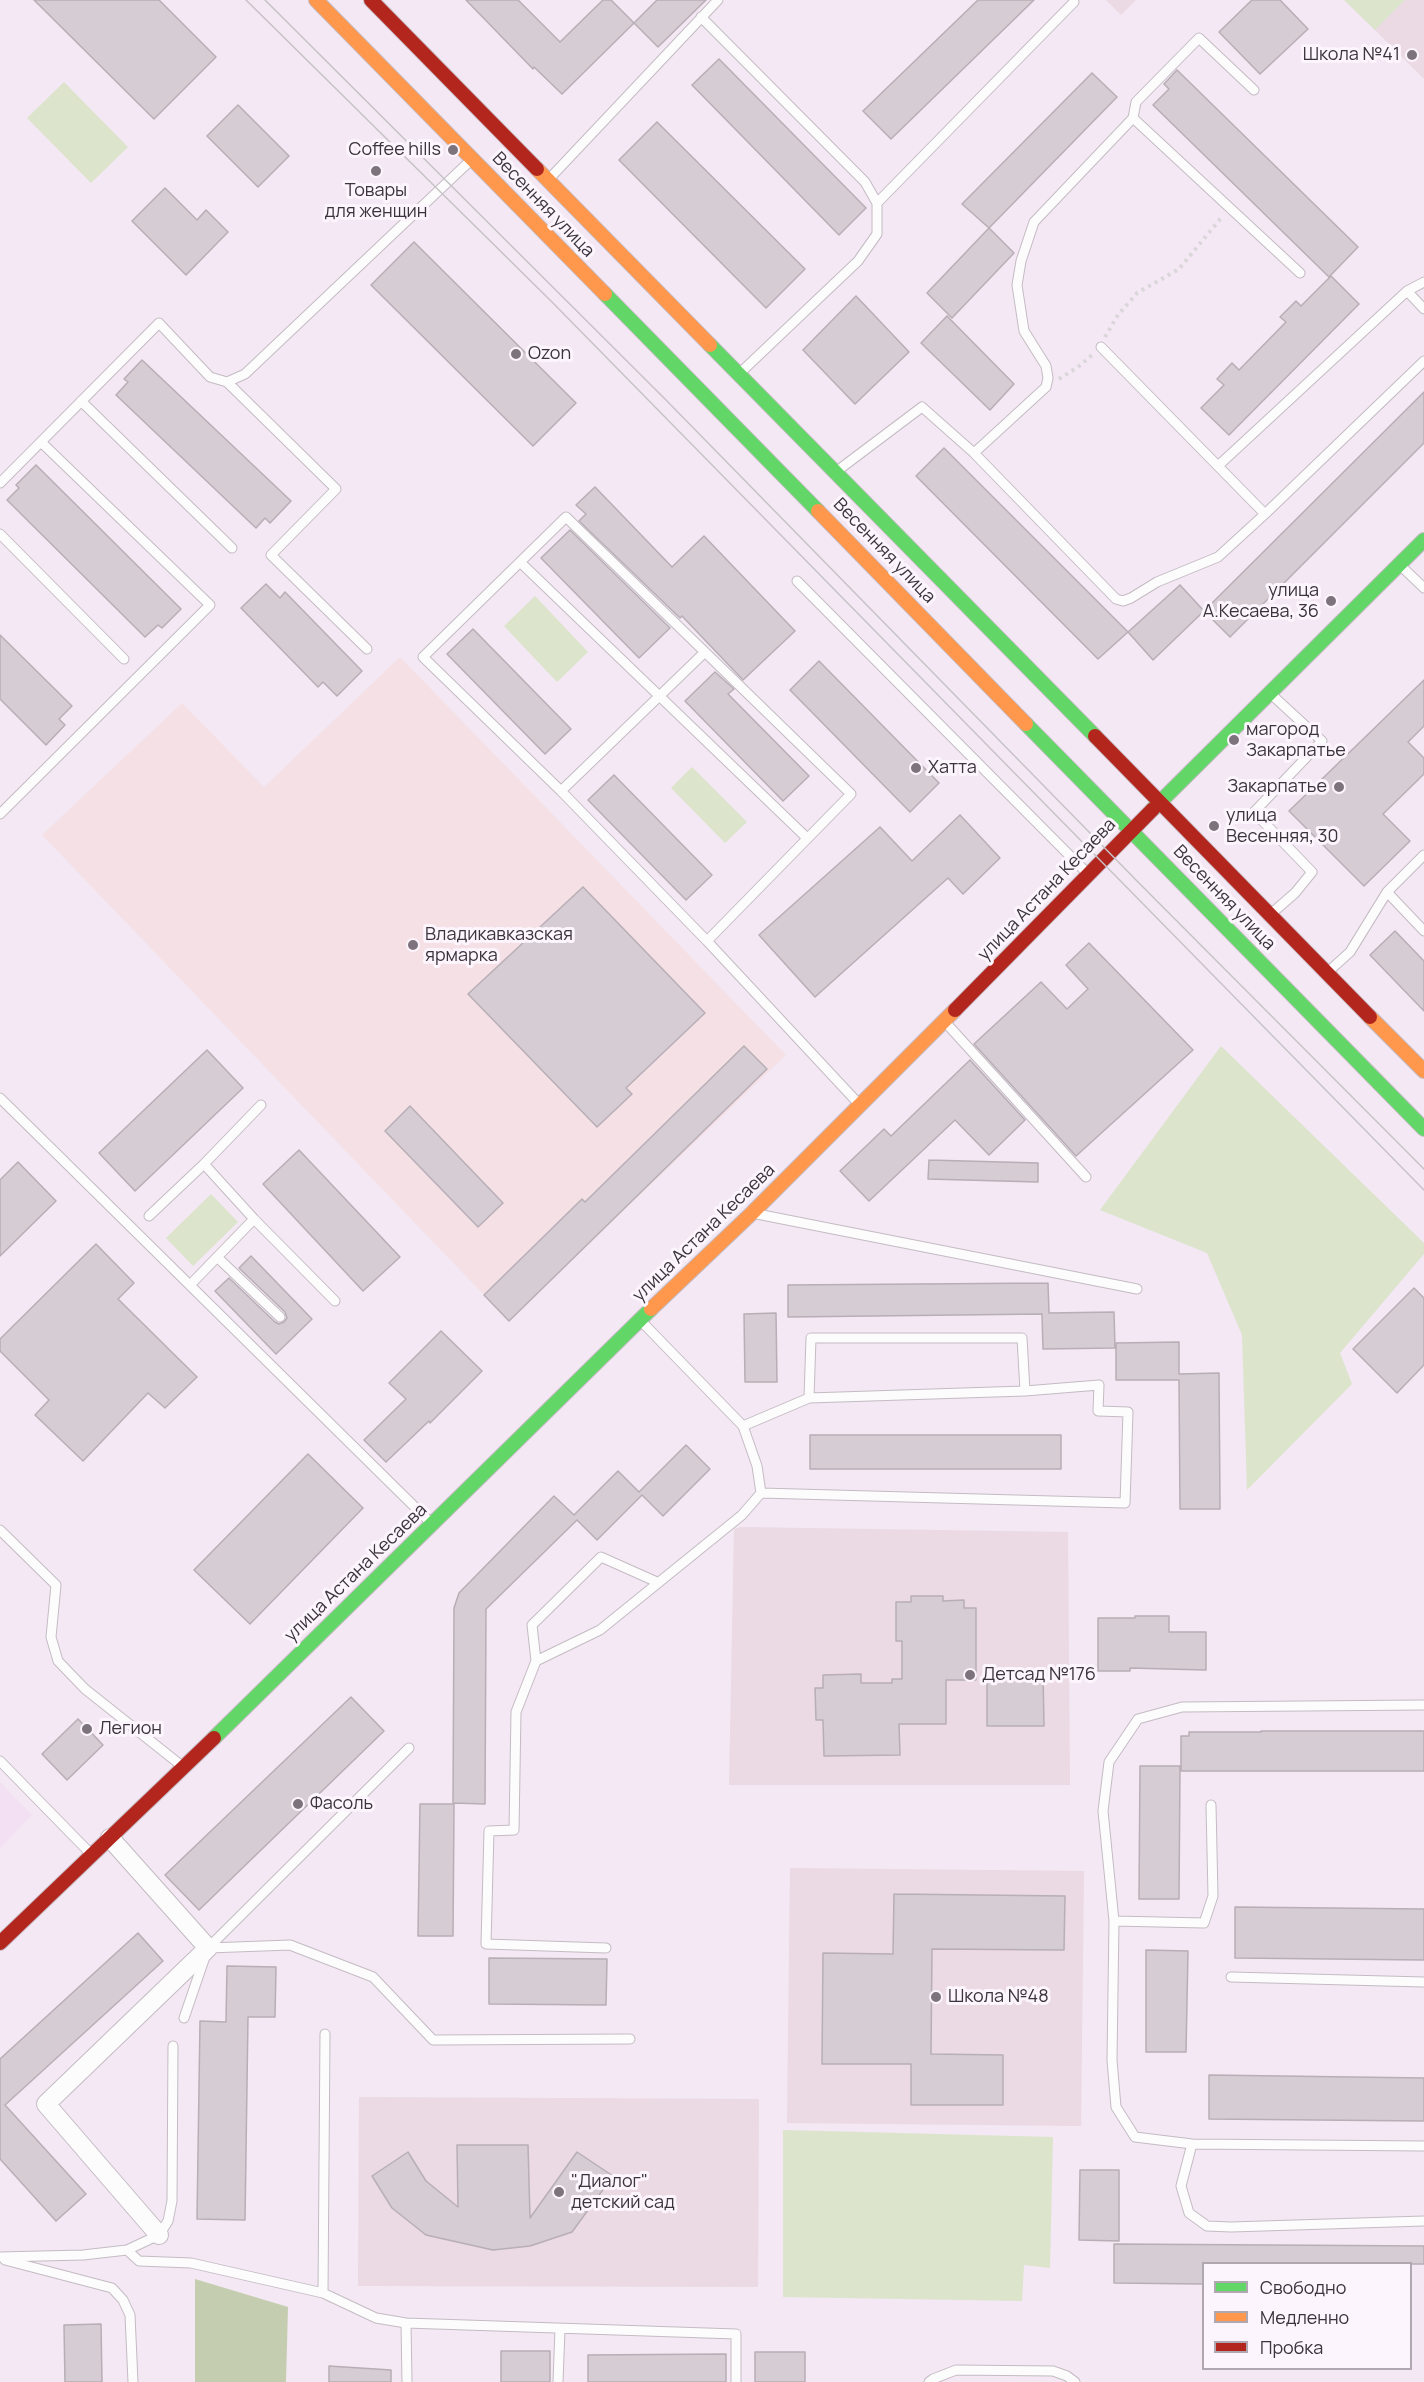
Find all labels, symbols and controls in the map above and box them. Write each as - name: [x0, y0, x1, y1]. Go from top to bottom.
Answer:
- place label: Школа №41: [1303, 44, 1400, 66]
- marker: Школа №41: [1405, 48, 1419, 62]
- place label: Coffee hills: [349, 139, 441, 161]
- marker: Coffee hills: [446, 143, 460, 157]
- street label: Весенняя улица: [487, 148, 599, 262]
- marker: Товары для женщин: [369, 164, 383, 178]
- place label: Товары для женщин: [325, 180, 427, 222]
- place label: Ozon: [528, 343, 571, 365]
- marker: Ozon: [509, 347, 523, 361]
- street label: Весенняя улица: [828, 494, 940, 608]
- place label: улица А.Кесаева, 36: [1203, 580, 1319, 622]
- marker: улица А.Кесаева, 36: [1324, 594, 1338, 608]
- place label: магород Закарпатье: [1246, 719, 1346, 762]
- marker: магород Закарпатье: [1227, 733, 1241, 747]
- place label: Хатта: [928, 757, 977, 779]
- marker: Хатта: [909, 761, 923, 775]
- place label: Закарпатье: [1227, 776, 1327, 798]
- marker: Закарпатье: [1332, 780, 1346, 794]
- place label: улица Весенняя, 30: [1226, 805, 1339, 848]
- street label: улица Астана Кесаева: [973, 814, 1121, 966]
- marker: улица Весенняя, 30: [1207, 819, 1221, 833]
- street label: Весенняя улица: [1168, 841, 1280, 955]
- place label: Владикавказская ярмарка: [425, 924, 573, 966]
- marker: Владикавказская ярмарка: [406, 938, 420, 952]
- street label: улица Астана Кесаева: [628, 1159, 780, 1307]
- street label: улица Астана Кесаева: [280, 1499, 432, 1647]
- place label: Детсад №176: [982, 1664, 1096, 1686]
- marker: Детсад №176: [963, 1668, 977, 1682]
- place label: Легион: [99, 1718, 162, 1740]
- marker: Легион: [80, 1722, 94, 1736]
- place label: Фасоль: [310, 1793, 373, 1815]
- marker: Фасоль: [291, 1797, 305, 1811]
- place label: Школа №48: [948, 1986, 1049, 2008]
- marker: Школа №48: [929, 1990, 943, 2004]
- place label: "Диалог" детский сад: [571, 2171, 675, 2214]
- marker: "Диалог" детский сад: [552, 2185, 566, 2199]
- legend: [1202, 2262, 1412, 2370]
- text: Свободно: [1260, 2275, 1346, 2299]
- text: Медленно: [1260, 2305, 1349, 2329]
- text: Пробка: [1260, 2335, 1323, 2359]

